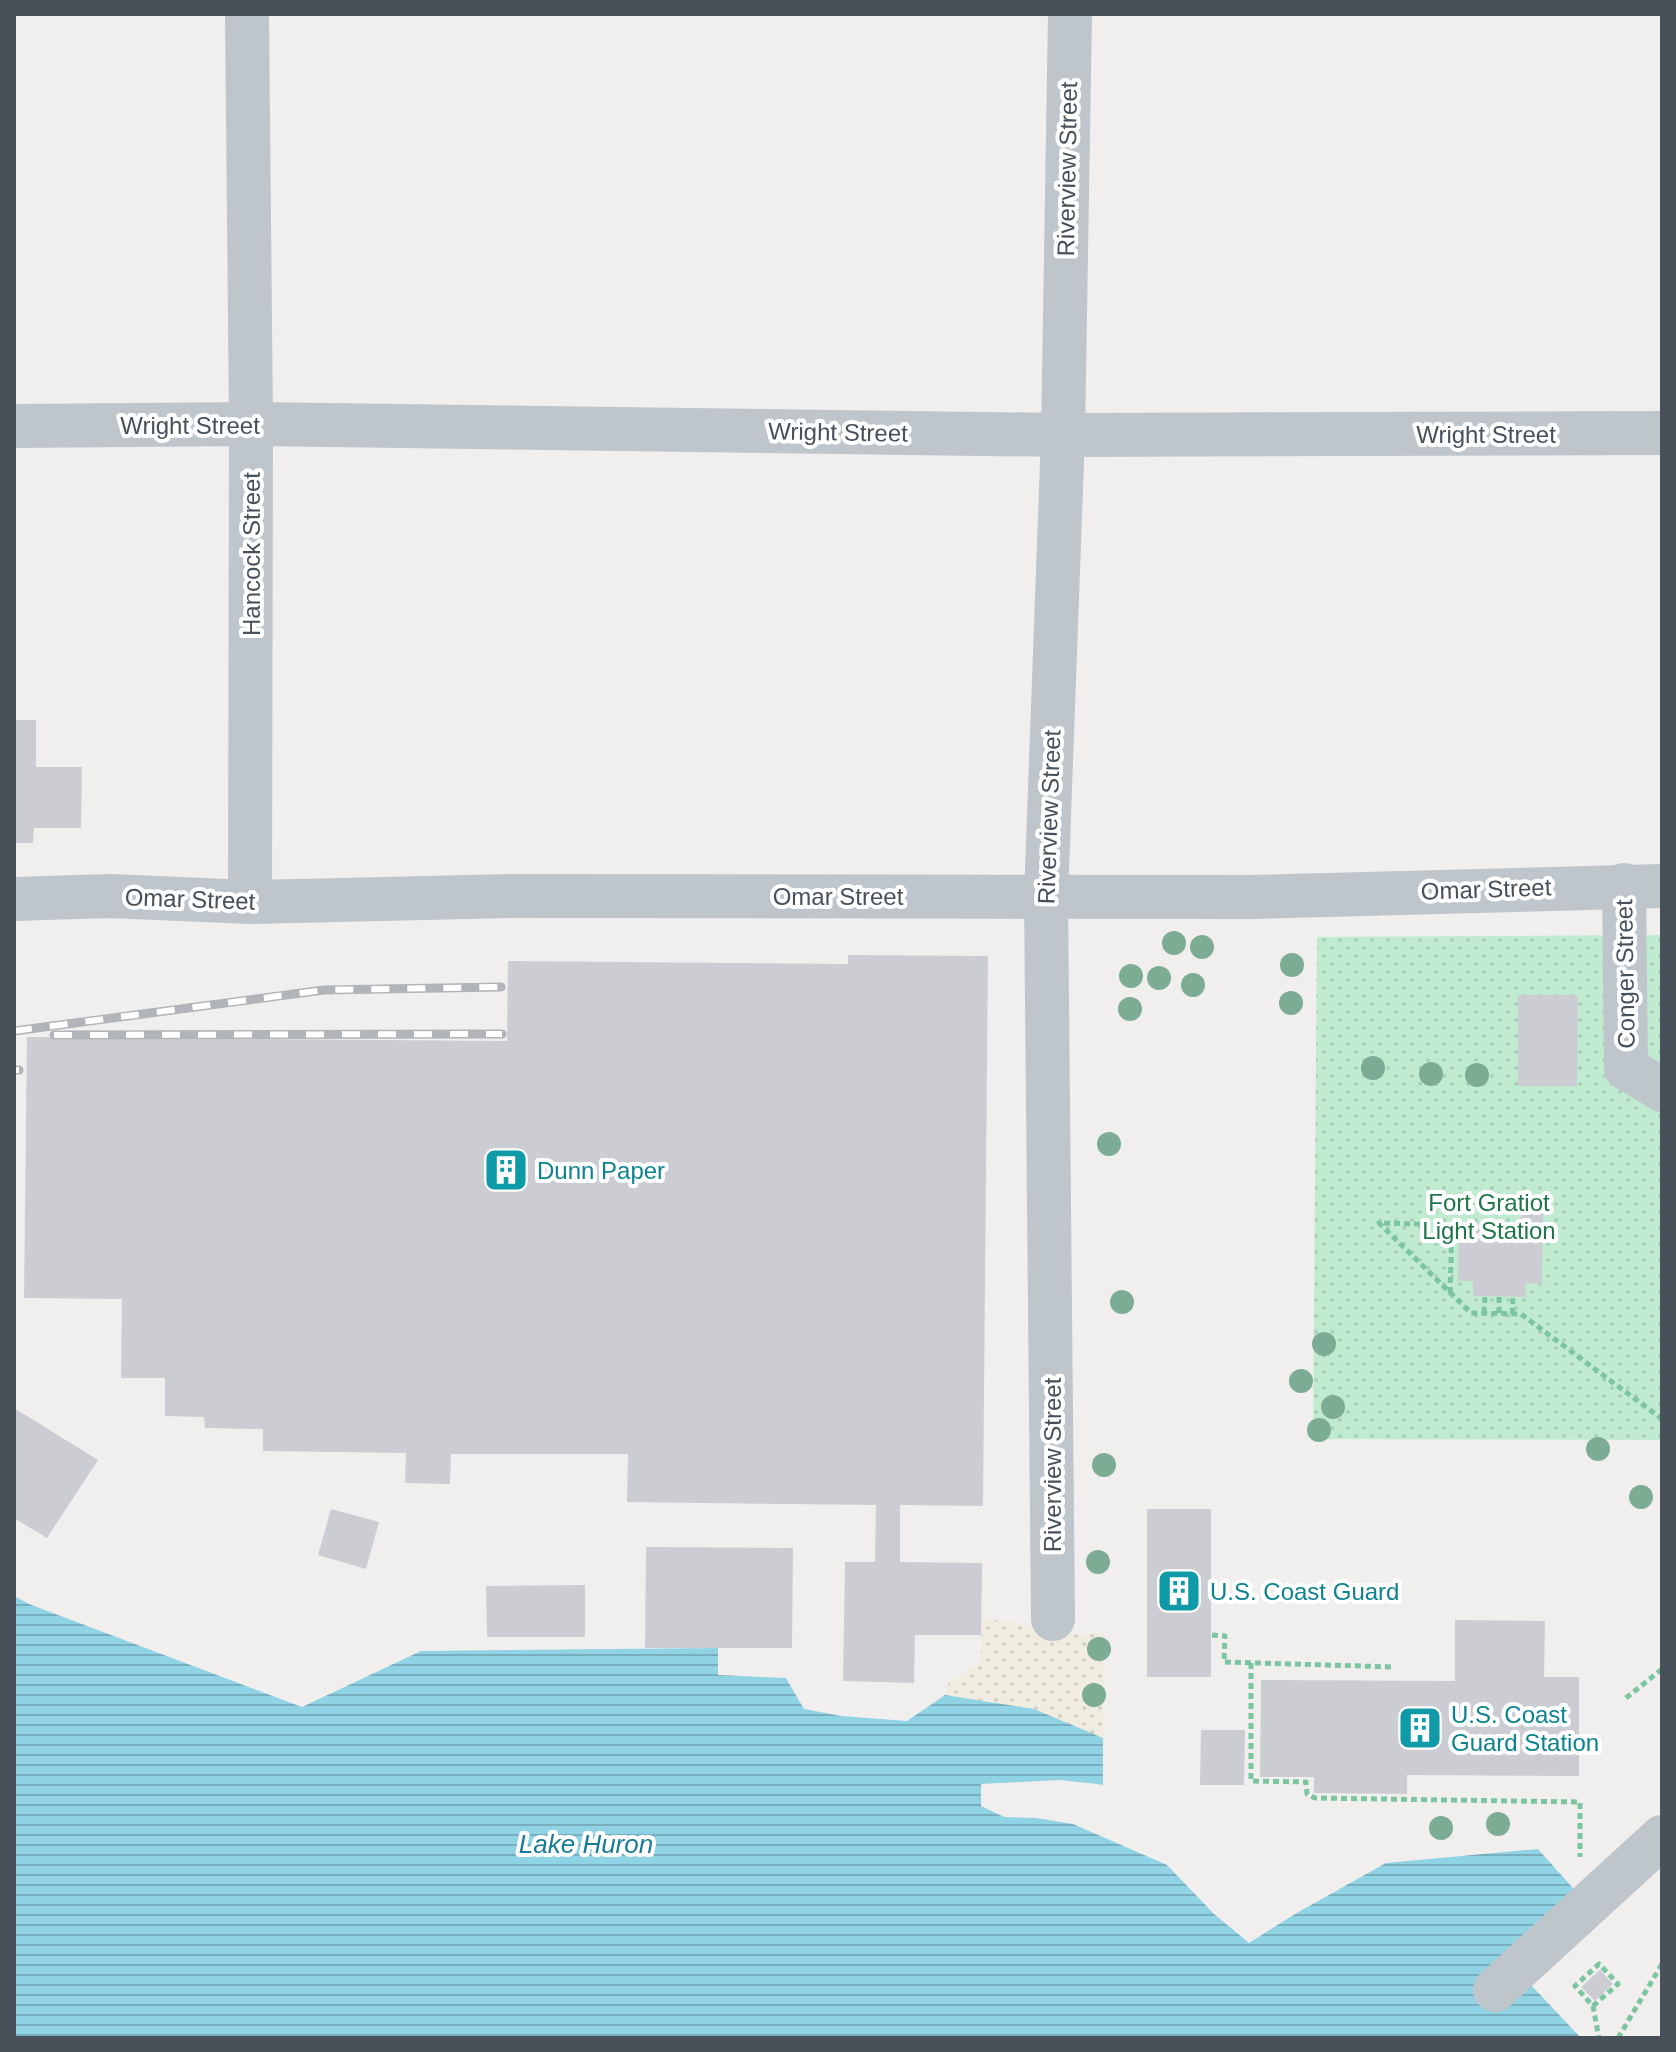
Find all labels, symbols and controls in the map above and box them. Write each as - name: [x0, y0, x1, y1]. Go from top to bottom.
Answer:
- street label: Riverview Street: [1052, 81, 1082, 257]
- street label: Wright Street: [120, 412, 260, 439]
- street label: Wright Street: [768, 417, 908, 447]
- street label: Wright Street: [1416, 421, 1556, 448]
- street label: Hancock Street: [238, 472, 265, 636]
- street label: Riverview Street: [1032, 729, 1066, 905]
- street label: Omar Street: [1420, 873, 1552, 905]
- street label: Omar Street: [124, 883, 256, 915]
- street label: Omar Street: [773, 883, 904, 910]
- street label: Conger Street: [1610, 899, 1640, 1049]
- building icon: Dunn Paper: [482, 1146, 530, 1194]
- place label: Dunn Paper: [537, 1157, 665, 1184]
- park label: Fort Gratiot Light Station: [1422, 1189, 1556, 1244]
- street label: Riverview Street: [1039, 1377, 1066, 1552]
- building icon: U.S. Coast Guard: [1155, 1567, 1203, 1615]
- place label: U.S. Coast Guard: [1210, 1578, 1399, 1605]
- place label: U.S. Coast Guard Station: [1451, 1701, 1599, 1756]
- building icon: U.S. Coast Guard Station: [1396, 1704, 1444, 1752]
- water label: Lake Huron: [519, 1829, 653, 1859]

